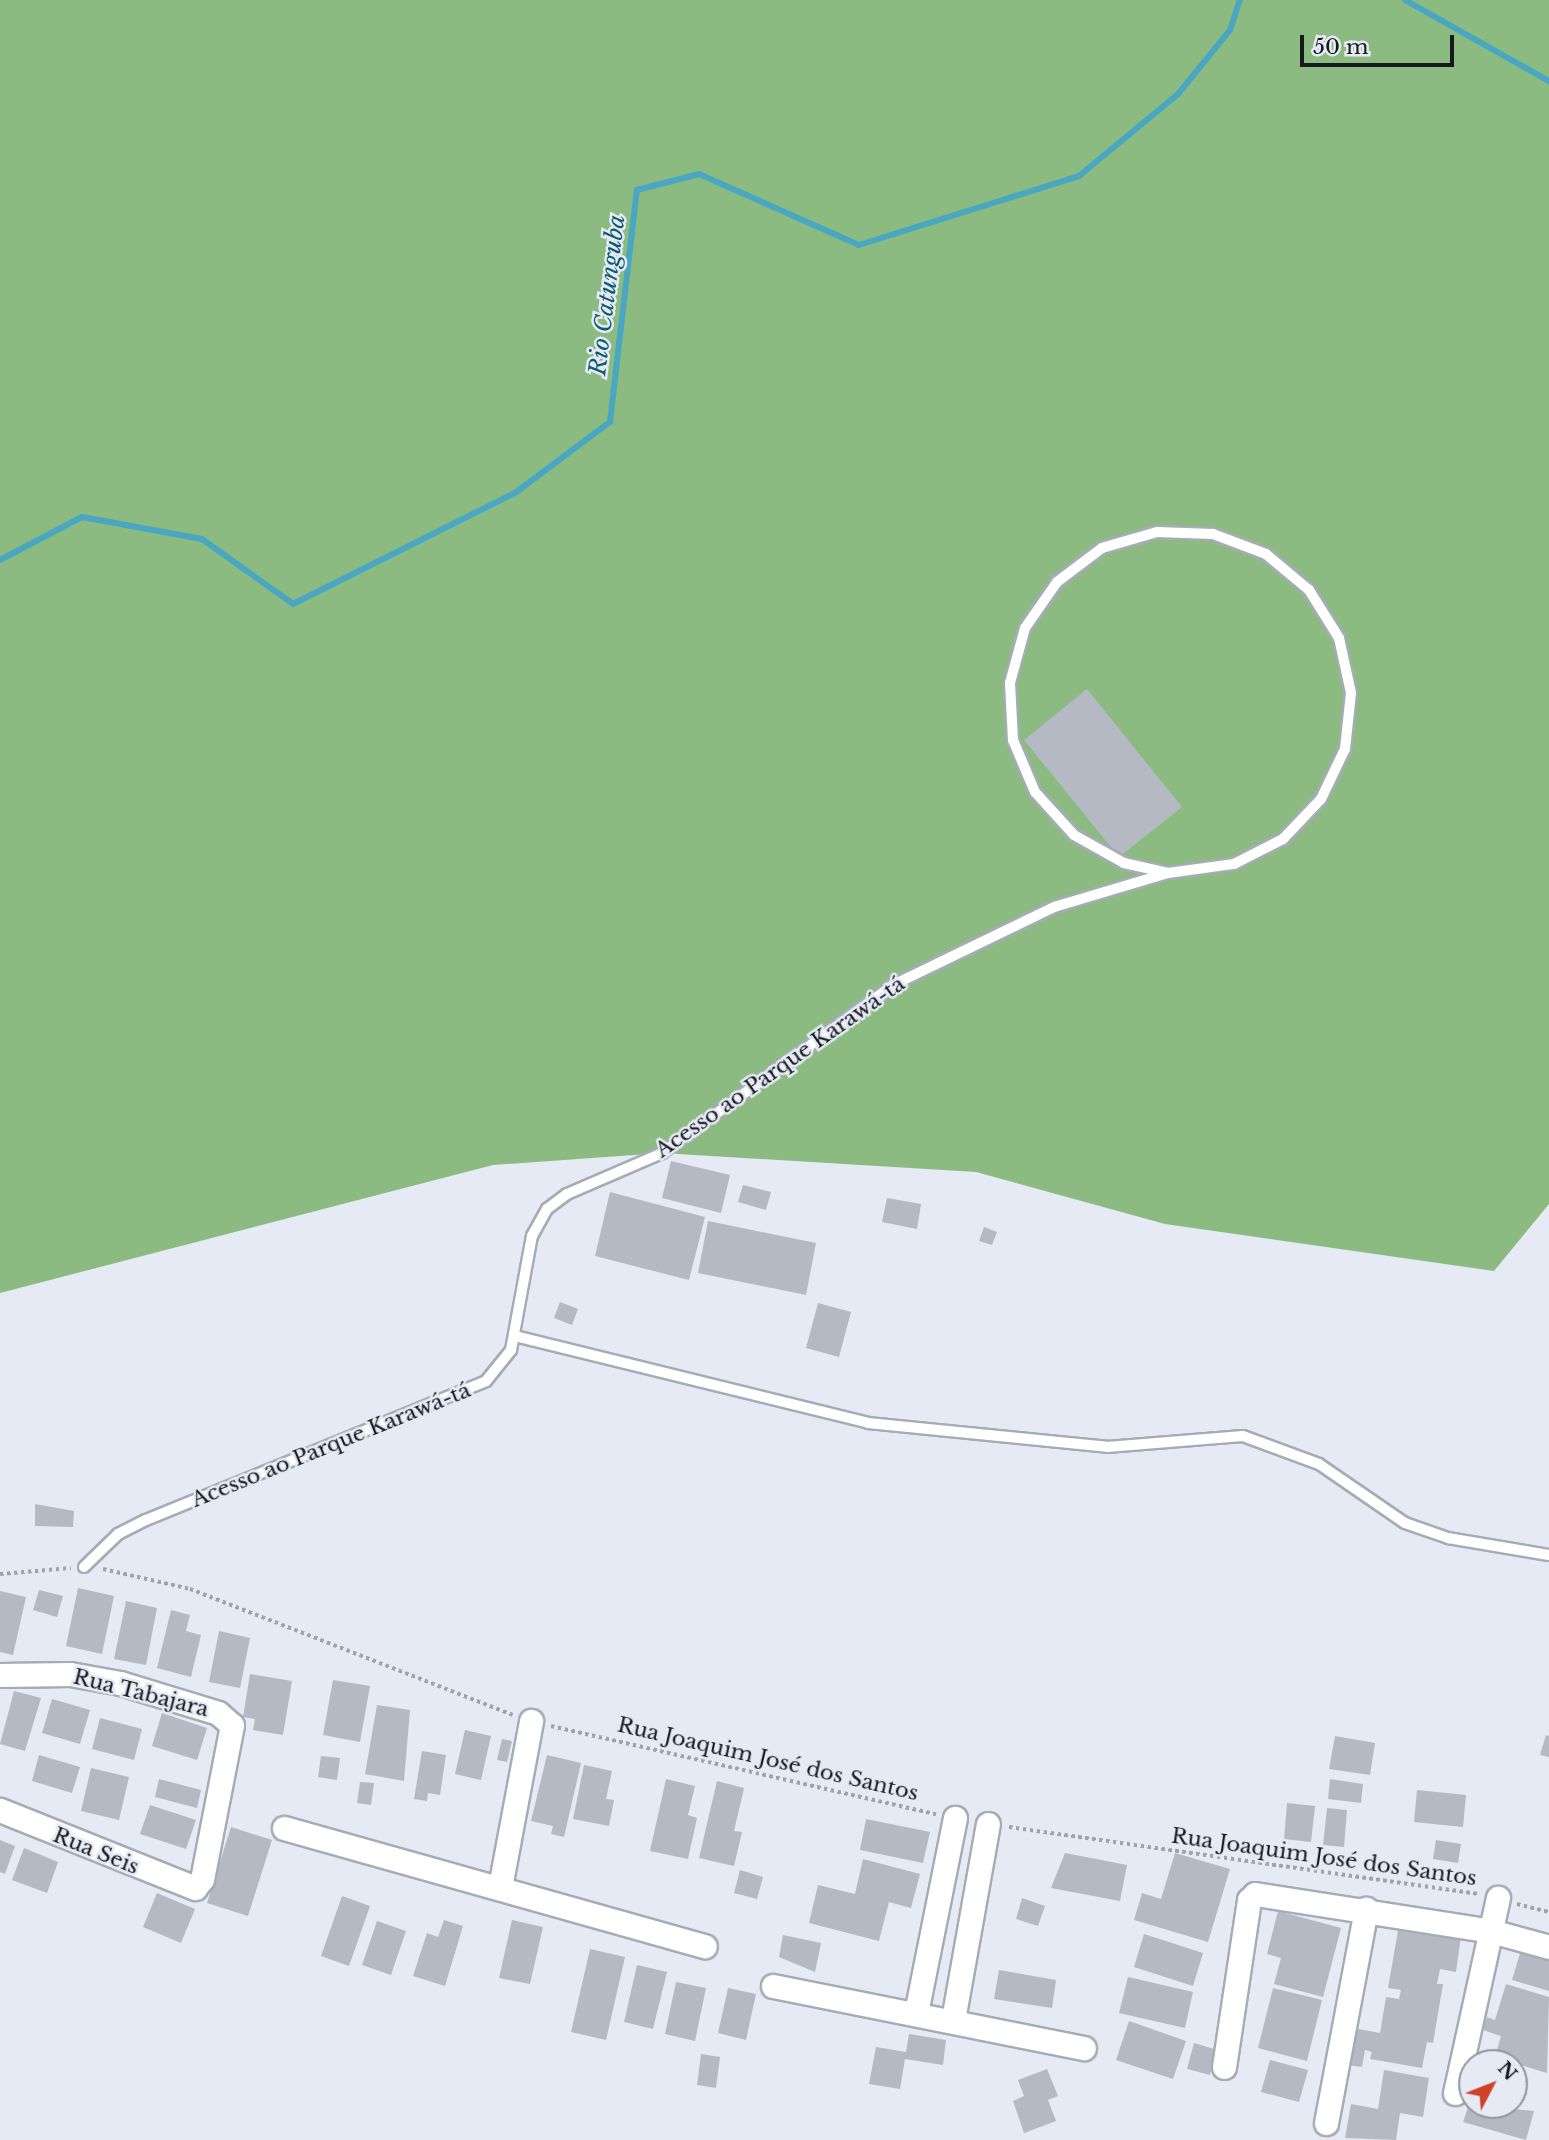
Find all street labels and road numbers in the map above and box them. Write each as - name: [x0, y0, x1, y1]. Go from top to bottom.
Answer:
- street label: Acesso ao Parque Karawá-tá: [650, 971, 910, 1163]
- street label: Acesso ao Parque Karawá-tá: [188, 1377, 474, 1513]
- street label: Rua Tabajara: [70, 1664, 212, 1722]
- street label: Rua Joaquim José dos Santos: [615, 1712, 921, 1806]
- street label: Rua Seis: [49, 1822, 143, 1880]
- street label: Rua Joaquim José dos Santos: [1170, 1823, 1478, 1891]

